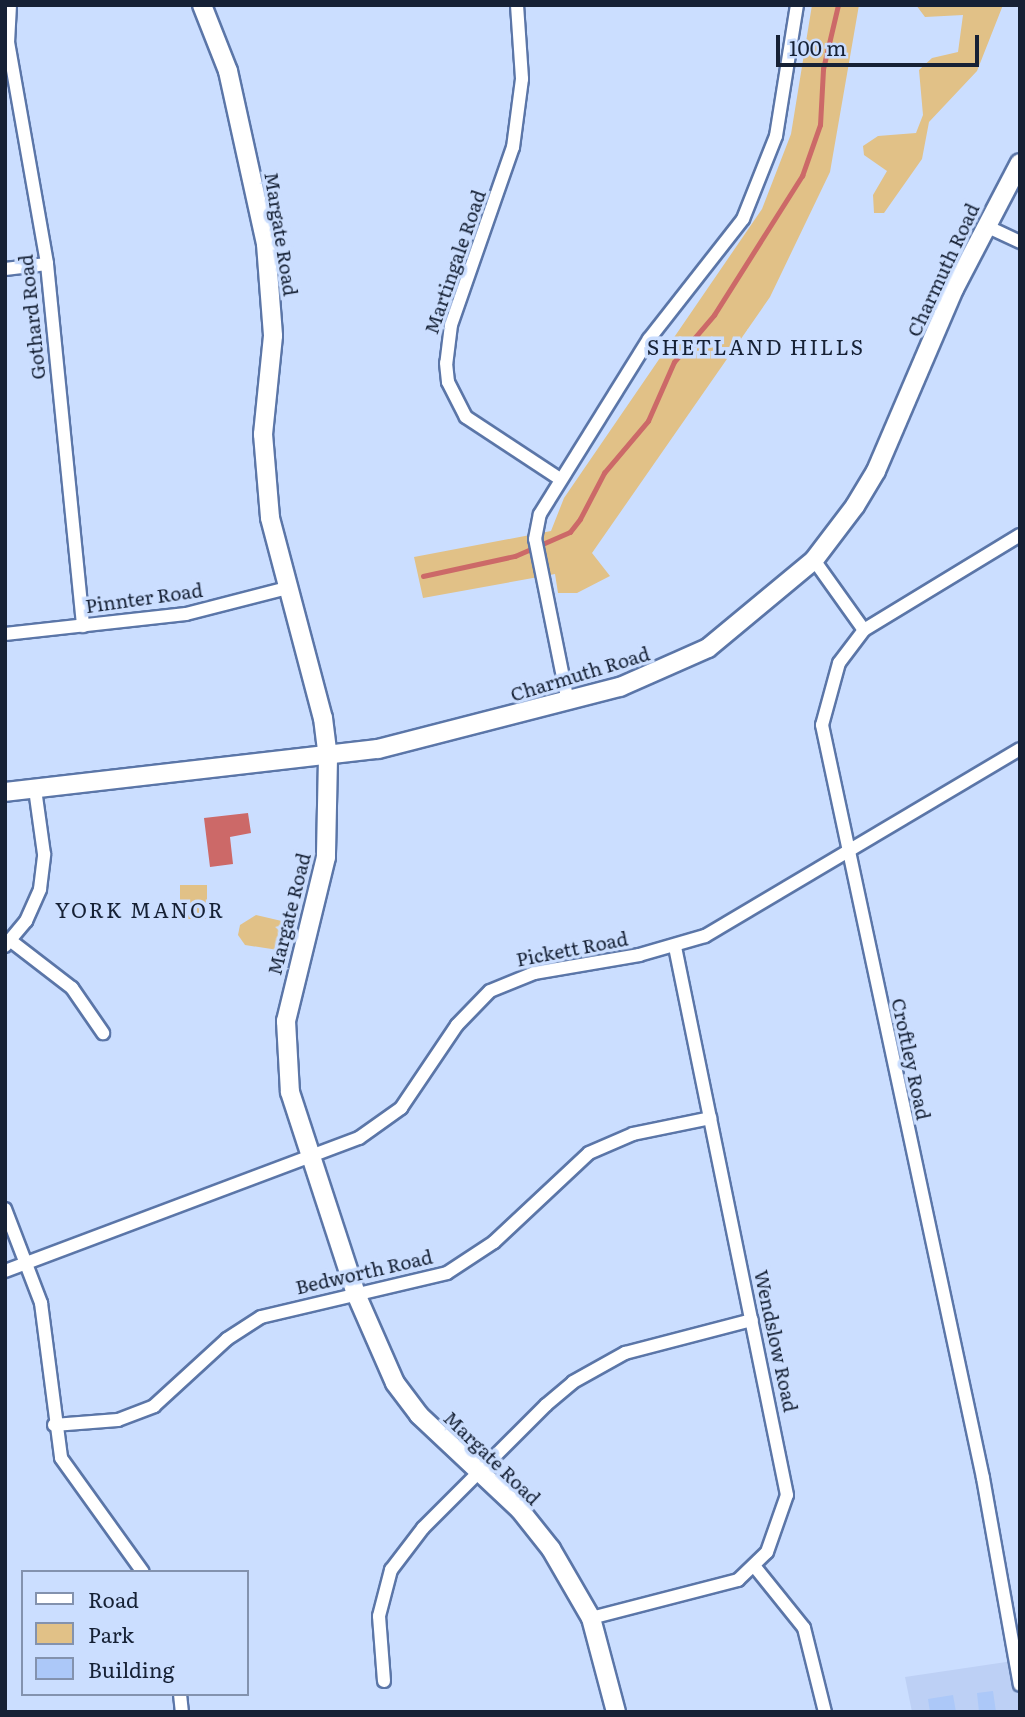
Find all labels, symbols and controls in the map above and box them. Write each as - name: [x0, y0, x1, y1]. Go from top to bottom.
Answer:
- scale bar: [780, 21, 983, 65]
- text: 100 m: [789, 31, 846, 62]
- street label: Margate Road: [260, 170, 302, 298]
- street label: Martingale Road: [420, 187, 490, 337]
- street label: Charmuth Road: [902, 200, 984, 340]
- street label: Gothard Road: [14, 253, 50, 381]
- district label: SHETLAND HILLS: [649, 333, 863, 359]
- street label: Pinnter Road: [84, 578, 204, 618]
- street label: Charmuth Road: [508, 642, 652, 706]
- street label: Margate Road: [263, 851, 315, 977]
- district label: YORK MANOR: [56, 896, 224, 922]
- street label: Pickett Road: [514, 927, 630, 971]
- street label: Croftley Road: [887, 996, 935, 1122]
- street label: Bedworth Road: [293, 1245, 435, 1299]
- street label: Wendslow Road: [750, 1268, 802, 1414]
- street label: Margate Road: [439, 1406, 545, 1510]
- legend: [21, 1570, 248, 1696]
- text: Road: [88, 1583, 139, 1614]
- text: Park: [88, 1618, 134, 1649]
- text: Building: [88, 1653, 174, 1684]

